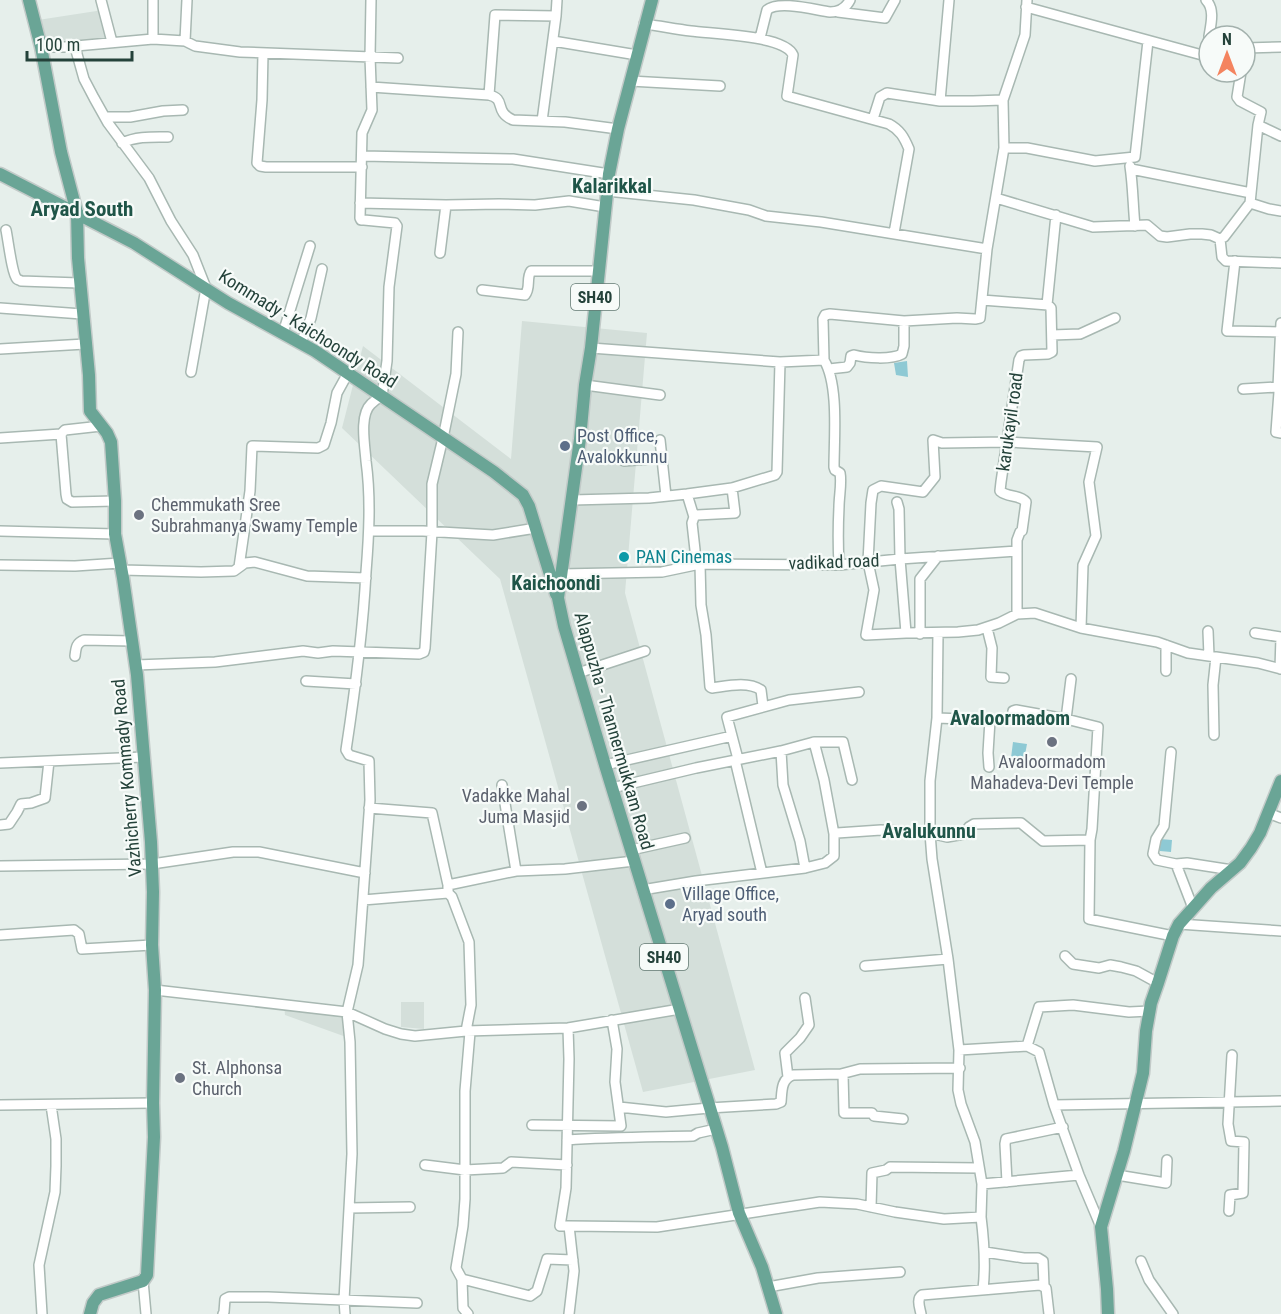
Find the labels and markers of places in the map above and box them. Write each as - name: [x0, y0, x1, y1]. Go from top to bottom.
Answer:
- place label: Post Office, Avalokkunnu: [577, 425, 667, 467]
- marker: Post Office, Avalokkunnu: [558, 439, 572, 453]
- place label: Chemmukath Sree Subrahmanya Swamy Temple: [151, 494, 358, 536]
- marker: Chemmukath Sree Subrahmanya Swamy Temple: [132, 508, 146, 522]
- place label: PAN Cinemas: [636, 546, 732, 567]
- marker: PAN Cinemas: [617, 550, 631, 564]
- marker: Avaloormadom Mahadeva-Devi Temple: [1045, 735, 1059, 749]
- place label: Avaloormadom Mahadeva-Devi Temple: [970, 751, 1134, 793]
- place label: Vadakke Mahal Juma Masjid: [462, 785, 570, 827]
- marker: Vadakke Mahal Juma Masjid: [575, 799, 589, 813]
- place label: Village Office, Aryad south: [682, 883, 779, 925]
- marker: Village Office, Aryad south: [663, 897, 677, 911]
- place label: St. Alphonsa Church: [192, 1057, 282, 1099]
- marker: St. Alphonsa Church: [173, 1071, 187, 1085]

